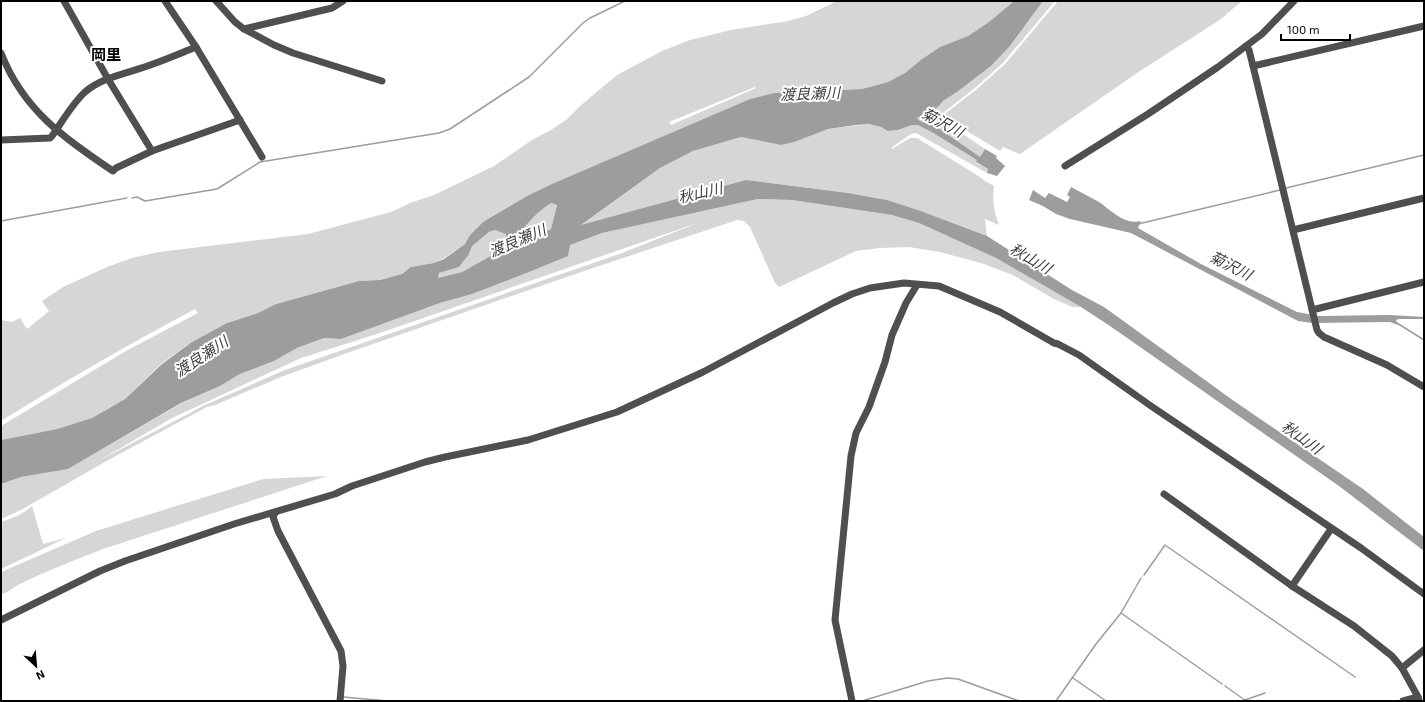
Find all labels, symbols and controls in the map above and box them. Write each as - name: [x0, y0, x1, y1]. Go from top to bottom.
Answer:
- scale bar: [1281, 16, 1350, 42]
- text: 100 m: [1287, 22, 1319, 36]
- district label: 岡里: [91, 45, 121, 63]
- water label: 渡良瀬川: [780, 83, 842, 103]
- water label: 菊沢川: [919, 103, 969, 141]
- water label: 秋山川: [676, 178, 726, 206]
- water label: 渡良瀬川: [486, 219, 550, 260]
- water label: 秋山川: [1007, 239, 1057, 278]
- water label: 菊沢川: [1207, 247, 1257, 284]
- water label: 渡良瀬川: [171, 331, 233, 380]
- water label: 秋山川: [1278, 417, 1327, 458]
- north arrow: [16, 646, 56, 686]
- text: N: [34, 668, 47, 683]

